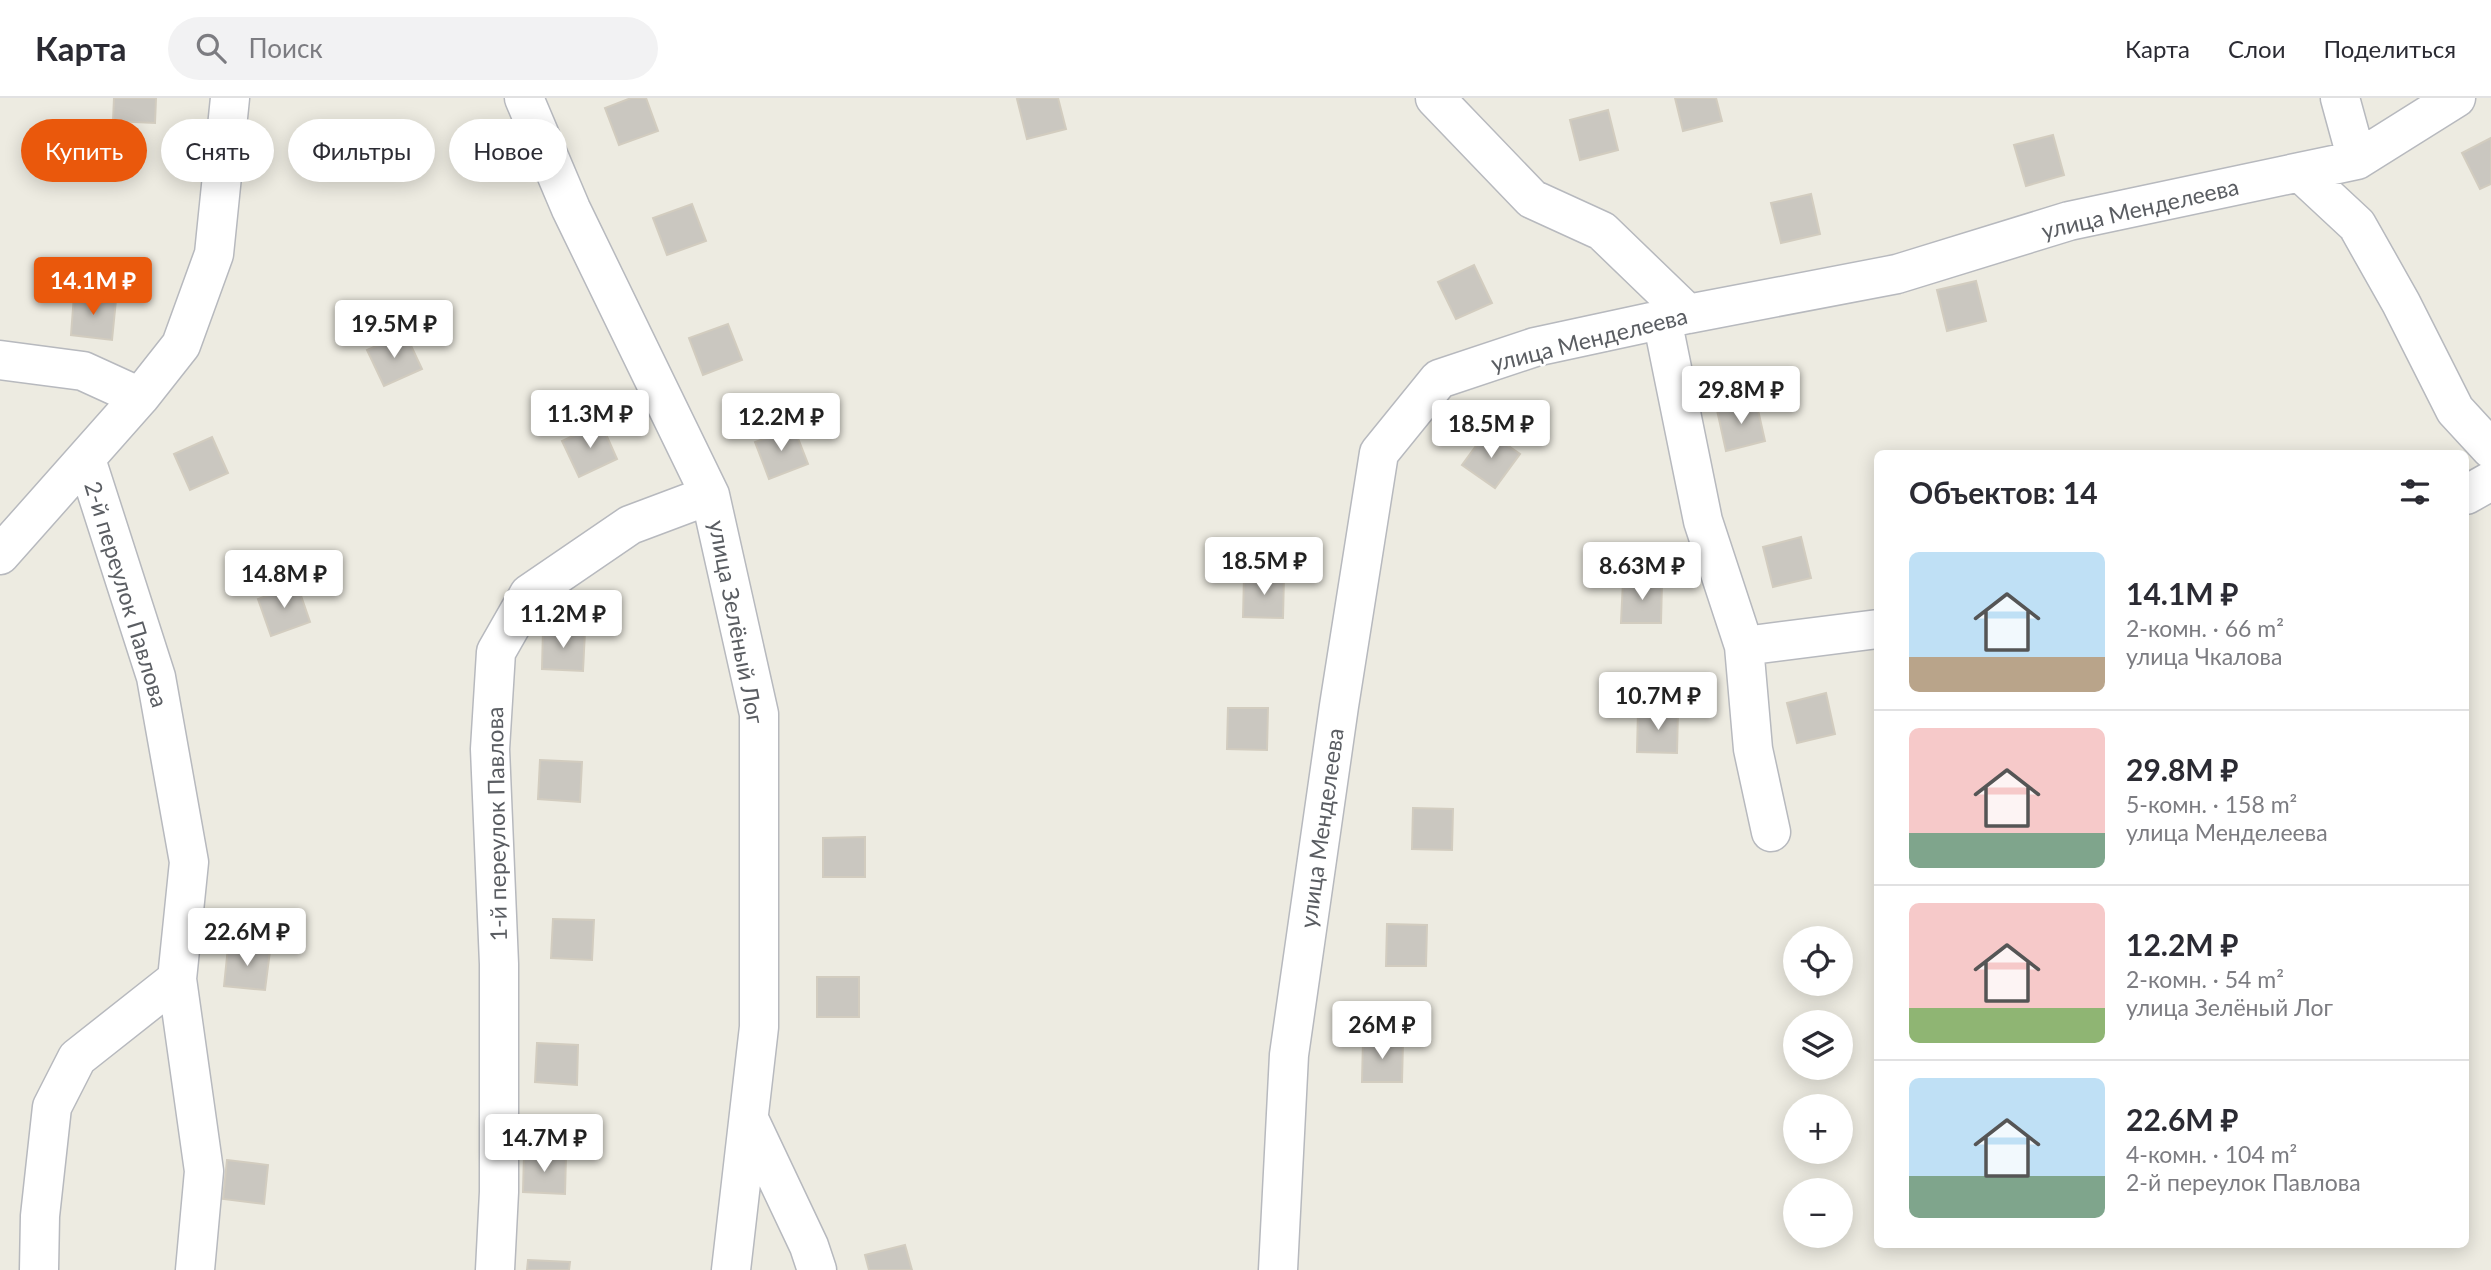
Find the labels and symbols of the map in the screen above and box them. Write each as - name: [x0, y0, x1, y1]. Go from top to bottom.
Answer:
- street label: улица Менделеева: [2039, 172, 2241, 244]
- pin: 14.1M ₽: [28, 258, 158, 317]
- pin: 19.5M ₽: [329, 300, 459, 360]
- street label: улица Менделеева: [1488, 301, 1690, 377]
- pin: 29.8M ₽: [1676, 366, 1806, 426]
- pin: 11.3M ₽: [525, 390, 655, 450]
- pin: 12.2M ₽: [716, 394, 846, 453]
- pin: 18.5M ₽: [1426, 400, 1556, 460]
- street label: 2-й переулок Павлова: [79, 478, 175, 710]
- street label: улица Зелёный Лог: [704, 518, 771, 727]
- pin: 18.5M ₽: [1199, 538, 1329, 597]
- pin: 8.63M ₽: [1577, 542, 1707, 602]
- pin: 14.8M ₽: [219, 550, 349, 610]
- pin: 11.2M ₽: [498, 590, 628, 650]
- pin: 10.7M ₽: [1593, 672, 1723, 732]
- street label: 1-й переулок Павлова: [480, 706, 512, 942]
- street label: улица Менделеева: [1293, 726, 1349, 930]
- pin: 22.6M ₽: [182, 908, 312, 968]
- pin: 26M ₽: [1333, 1002, 1431, 1061]
- pin: 14.7M ₽: [479, 1114, 609, 1174]

